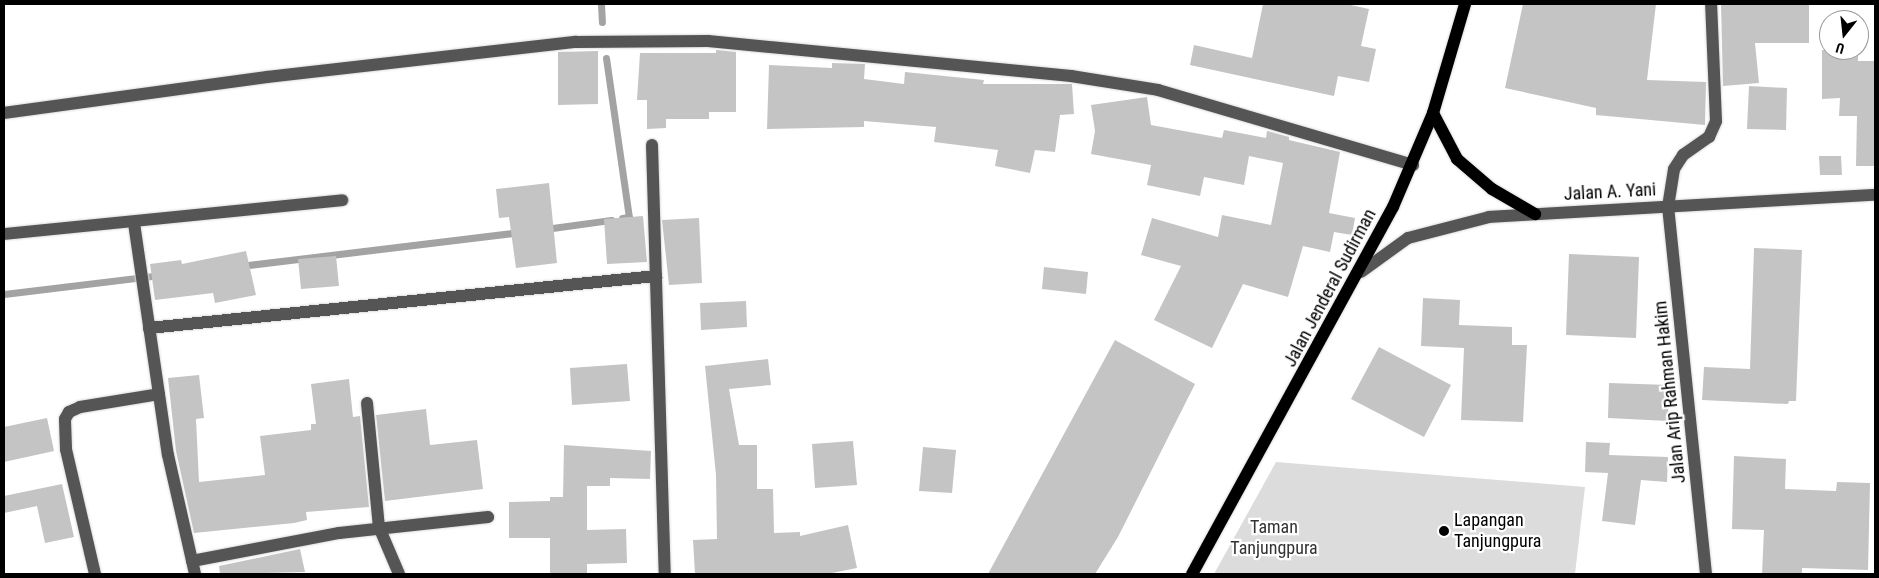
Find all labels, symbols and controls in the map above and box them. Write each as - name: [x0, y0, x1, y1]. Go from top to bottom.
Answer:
- north arrow: [1819, 10, 1869, 60]
- text: U: [1834, 40, 1846, 57]
- street label: Jalan A. Yani: [1563, 179, 1657, 205]
- street label: Jalan Jenderal Sudirman: [1279, 205, 1381, 371]
- street label: Jalan Arip Rahman Hakim: [1650, 300, 1690, 484]
- place label: Lapangan Tanjungpura: [1454, 510, 1541, 552]
- park label: Taman Tanjungpura: [1230, 517, 1318, 560]
- marker: Lapangan Tanjungpura: [1438, 525, 1450, 537]

